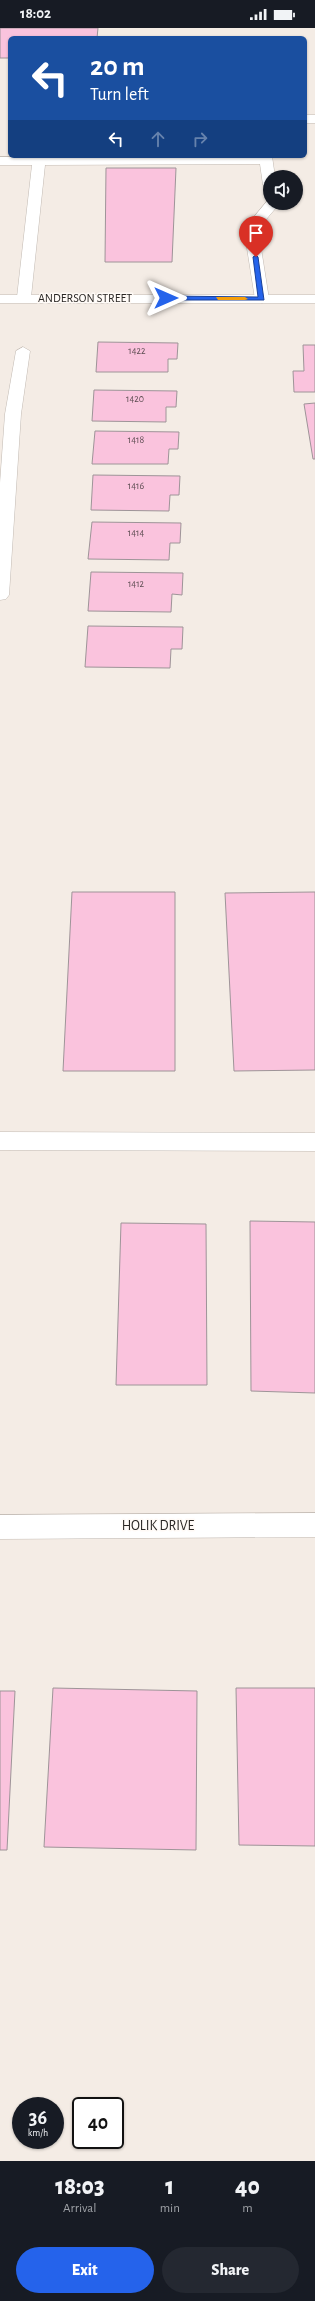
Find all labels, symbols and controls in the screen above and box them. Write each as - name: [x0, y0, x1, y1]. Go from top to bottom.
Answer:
- text: 18:02: [20, 6, 51, 21]
- icon: left: [24, 52, 76, 104]
- text: 20 m: [90, 53, 145, 81]
- text: Turn left: [90, 86, 149, 104]
- icon: left: [105, 128, 127, 150]
- icon: ahead: [147, 128, 169, 150]
- icon: right: [189, 128, 211, 150]
- map controls: [263, 170, 303, 210]
- button: sound: [263, 170, 303, 210]
- pin: [239, 216, 273, 257]
- icon: arrive: [245, 222, 267, 244]
- position arrow: [145, 277, 187, 319]
- street label: ANDERSON STREET: [38, 292, 132, 304]
- house number: 1422: [128, 346, 146, 356]
- house number: 1420: [126, 394, 144, 404]
- house number: 1418: [128, 435, 144, 445]
- house number: 1416: [128, 481, 144, 491]
- house number: 1414: [128, 528, 144, 538]
- house number: 1412: [128, 579, 145, 589]
- street label: HOLIK DRIVE: [122, 1519, 195, 1533]
- speed limit sign: 40: [72, 2097, 124, 2149]
- text: 36: [29, 2108, 47, 2128]
- text: km/h: [28, 2128, 48, 2138]
- text: 18:03: [55, 2175, 105, 2199]
- text: 1: [165, 2175, 174, 2199]
- text: 40: [235, 2175, 260, 2199]
- text: Arrival: [63, 2202, 97, 2215]
- text: min: [160, 2202, 180, 2215]
- text: m: [242, 2202, 253, 2215]
- button: Exit: [16, 2247, 154, 2293]
- button: Share: [162, 2247, 299, 2293]

